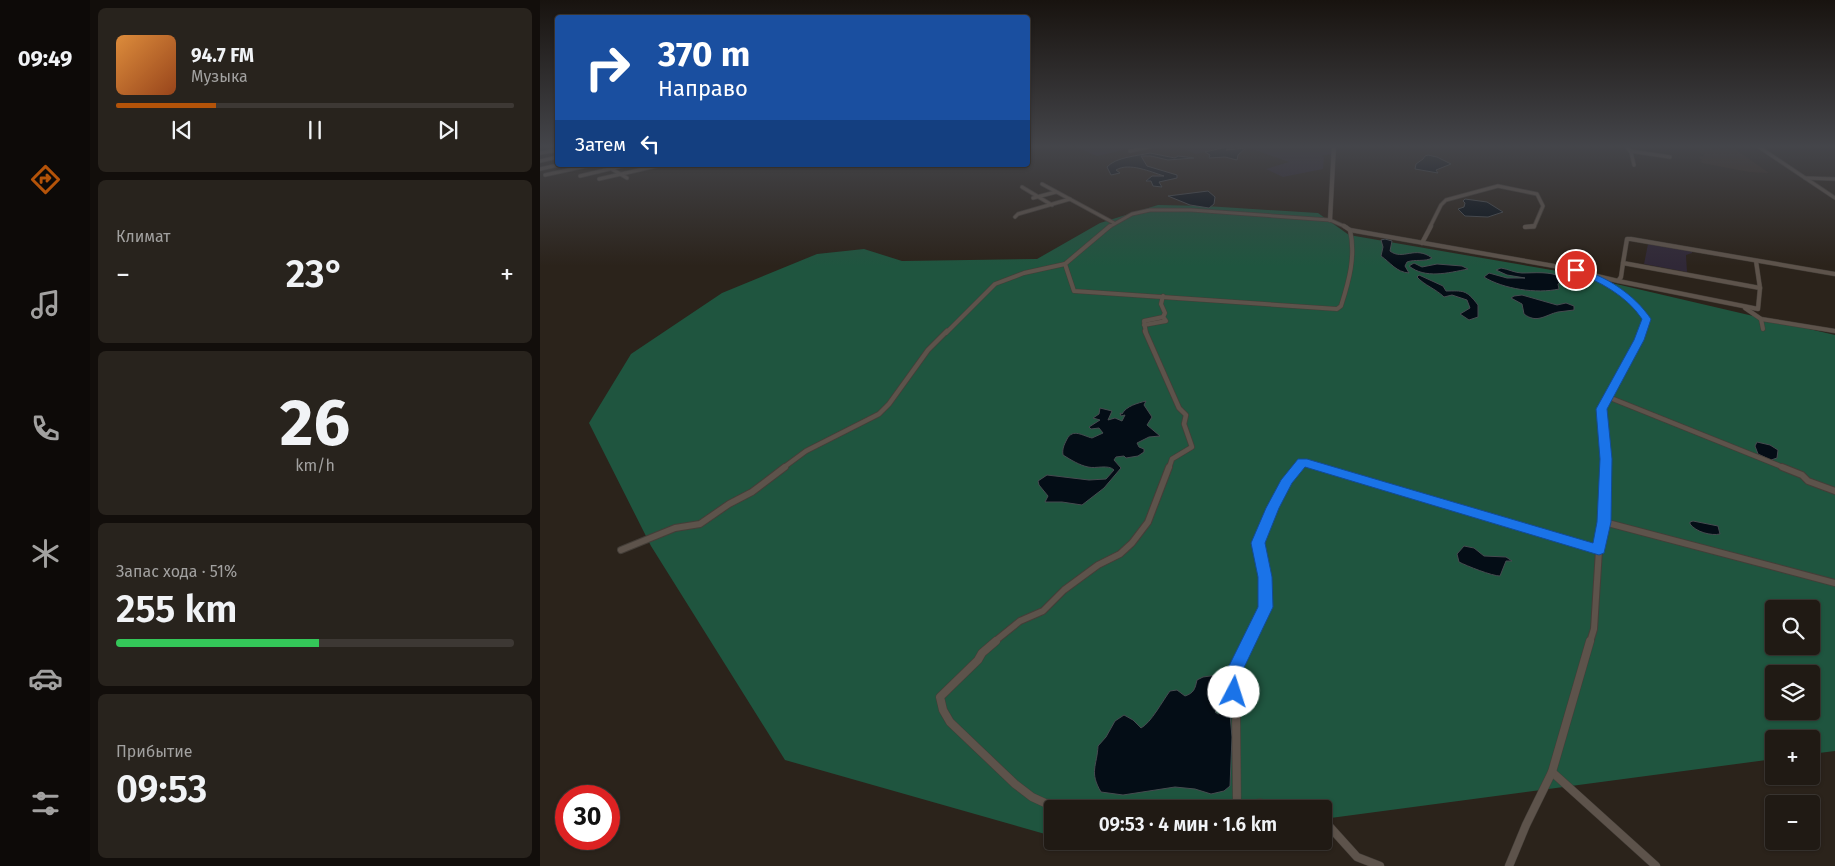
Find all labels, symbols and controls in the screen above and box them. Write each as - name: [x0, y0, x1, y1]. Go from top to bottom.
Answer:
- text: 370 m: [658, 33, 750, 75]
- icon: right: [575, 35, 640, 100]
- text: 94.7 FM: [191, 44, 254, 67]
- text: 09:49: [18, 45, 72, 72]
- text: Музыка: [191, 67, 248, 86]
- text: Направо: [658, 75, 748, 102]
- icon: previous: [168, 116, 196, 144]
- icon: pause: [301, 116, 329, 144]
- icon: next: [434, 116, 462, 144]
- icon: left: [636, 130, 664, 158]
- text: Затем: [575, 133, 626, 156]
- icon: directions: [28, 162, 63, 197]
- text: Климат: [116, 227, 171, 246]
- pin: [1555, 249, 1597, 291]
- text: 23°: [286, 251, 344, 297]
- icon: arrive: [1562, 256, 1590, 284]
- text: −: [116, 258, 130, 291]
- text: +: [500, 258, 514, 291]
- icon: music: [28, 287, 63, 322]
- text: 26: [280, 384, 350, 462]
- icon: phone: [28, 411, 63, 446]
- text: km/h: [295, 456, 335, 475]
- icon: climate: [28, 536, 63, 571]
- text: Запас хода · 51%: [116, 562, 237, 581]
- text: 255 km: [116, 586, 237, 632]
- map controls: [1765, 600, 1820, 850]
- button: search: [1765, 600, 1820, 655]
- icon: car: [28, 661, 63, 696]
- position arrow: [1207, 665, 1259, 717]
- button: layers: [1765, 665, 1820, 720]
- button: +: [1765, 730, 1820, 785]
- text: Прибытие: [116, 742, 192, 761]
- text: 09:53: [116, 766, 207, 812]
- speed limit sign: 30: [555, 785, 620, 850]
- icon: filters: [28, 786, 63, 821]
- button: −: [1765, 795, 1820, 850]
- text: 09:53 · 4 мин · 1.6 km: [1099, 813, 1277, 836]

